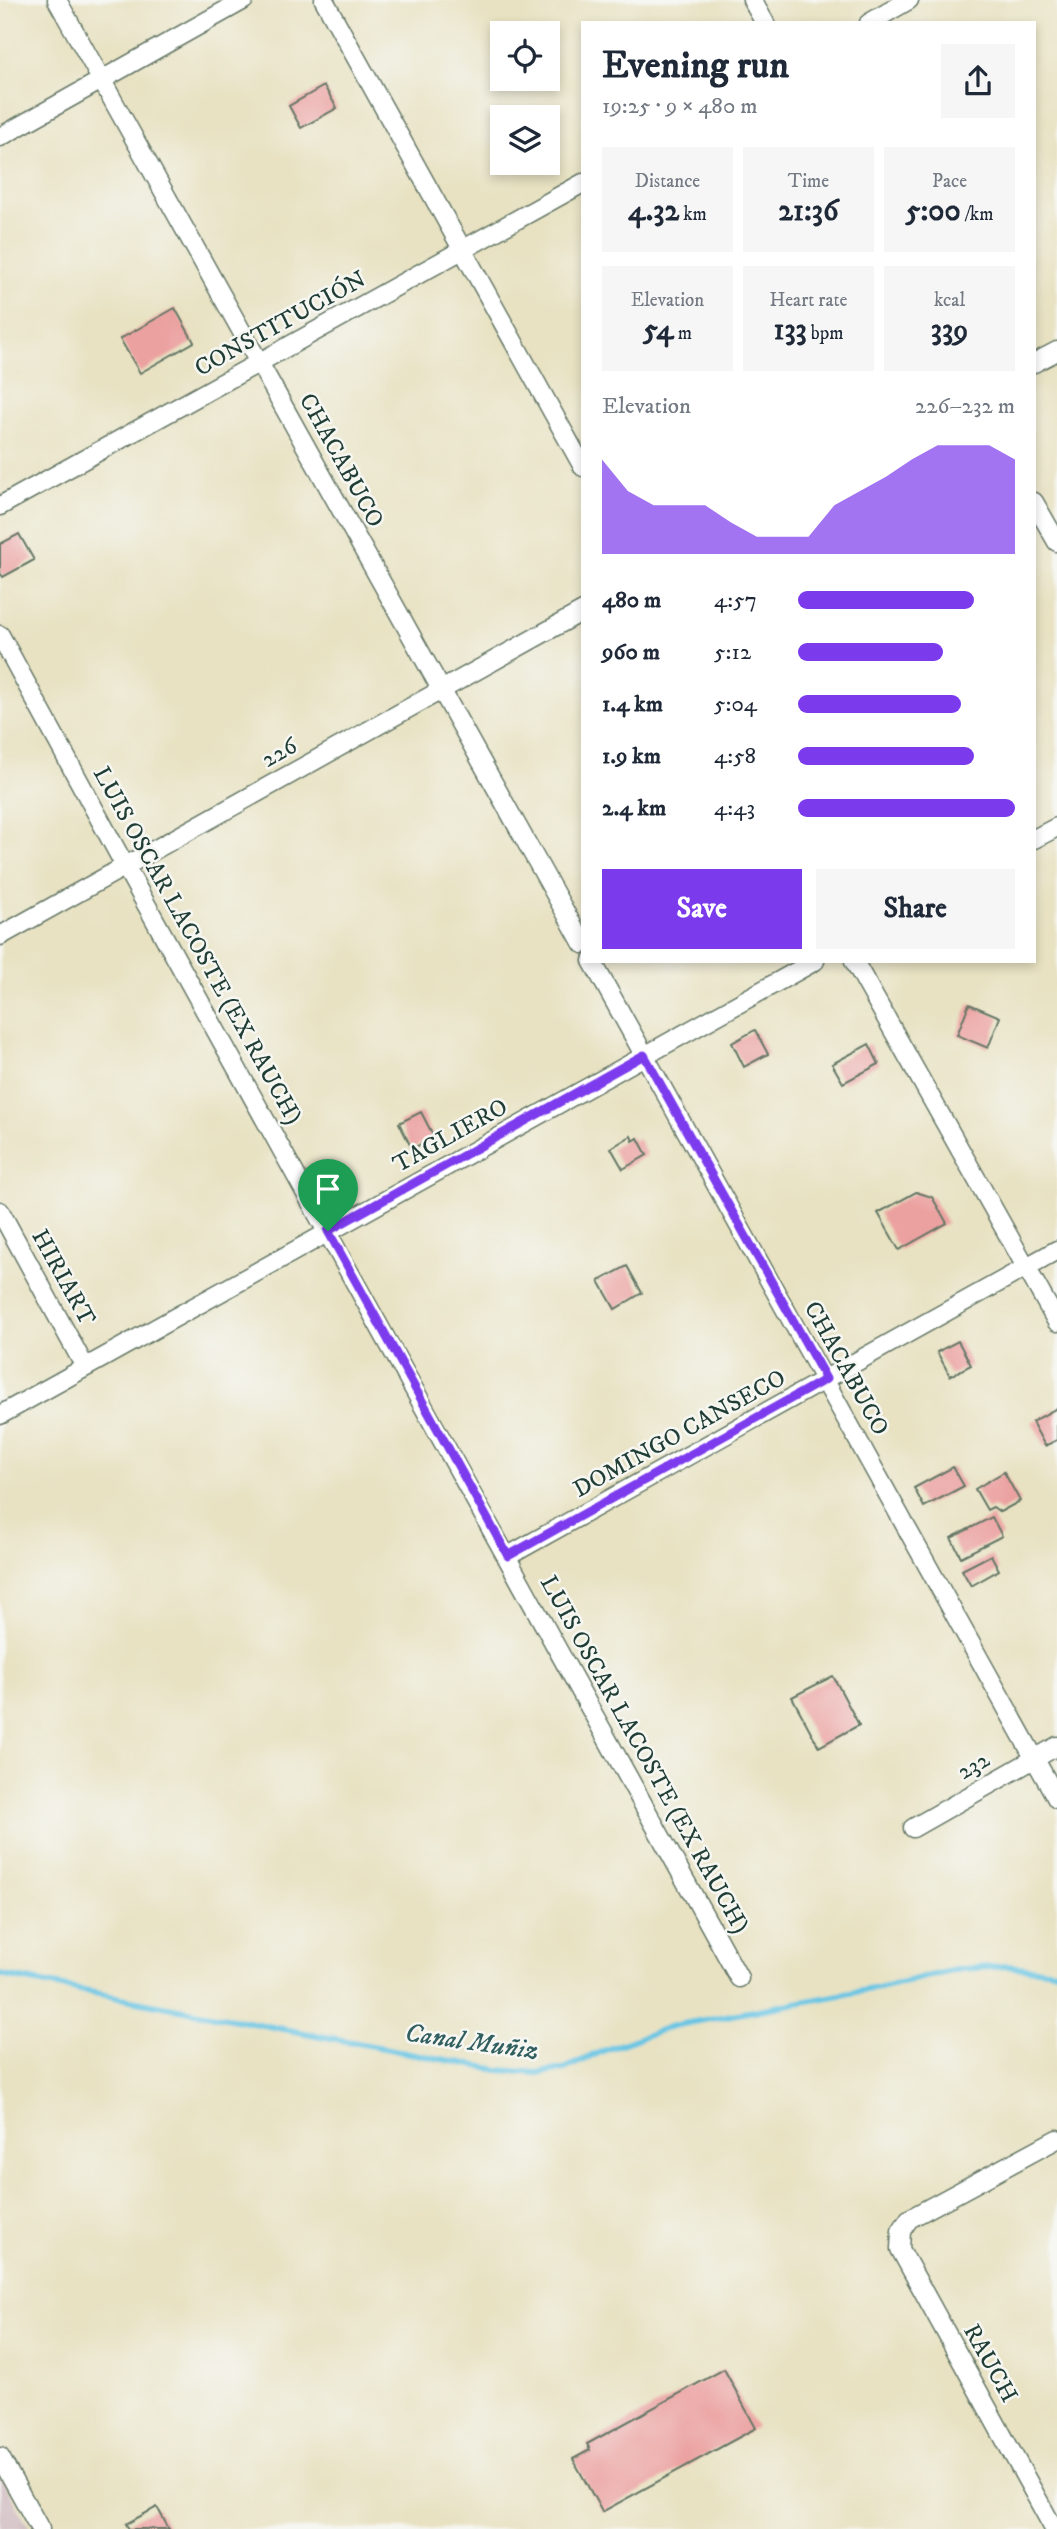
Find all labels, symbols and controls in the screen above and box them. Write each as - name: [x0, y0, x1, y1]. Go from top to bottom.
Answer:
- map controls: [490, 21, 560, 175]
- button: locate: [490, 21, 560, 91]
- text: Evening run: [602, 42, 789, 90]
- button: share: [941, 44, 1015, 118]
- text: 19:25 · 9 × 480 m: [602, 92, 757, 121]
- button: layers: [490, 105, 560, 175]
- text: Distance: [635, 170, 700, 193]
- text: Time: [788, 170, 829, 193]
- text: Pace: [932, 170, 967, 193]
- text: 4.32: [628, 193, 679, 230]
- text: 21:36: [778, 193, 839, 230]
- text: 5:00: [906, 193, 961, 230]
- text: km: [679, 203, 707, 226]
- text: /km: [961, 203, 993, 226]
- street label: CONSTITUCIÓN: [189, 263, 371, 383]
- text: Elevation: [631, 289, 704, 312]
- text: Heart rate: [770, 289, 847, 312]
- text: kcal: [934, 289, 965, 312]
- text: 54: [643, 312, 674, 349]
- text: 133: [773, 312, 807, 349]
- text: 339: [931, 312, 968, 349]
- text: m: [674, 322, 692, 345]
- text: bpm: [807, 322, 844, 345]
- street label: CHACABUCO: [292, 388, 390, 533]
- text: Elevation: [602, 392, 691, 421]
- text: 226–232 m: [915, 392, 1015, 421]
- text: 480 m: [602, 586, 661, 615]
- text: 4:57: [714, 586, 757, 615]
- text: 960 m: [602, 638, 660, 667]
- text: 5:12: [714, 638, 751, 667]
- text: 1.4 km: [602, 690, 663, 719]
- text: 5:04: [714, 690, 757, 719]
- street label: 226: [256, 730, 304, 775]
- text: 1.9 km: [602, 742, 661, 771]
- text: 4:58: [714, 742, 756, 771]
- street label: LUIS OSCAR LACOSTE (EX RAUCH): [86, 761, 308, 1130]
- text: 2.4 km: [602, 794, 666, 823]
- text: 4:43: [714, 794, 755, 823]
- button: Save: [602, 869, 802, 949]
- button: Share: [816, 869, 1015, 949]
- street label: TAGLIERO: [388, 1092, 513, 1180]
- pin: [298, 1159, 358, 1231]
- icon: arrive: [309, 1170, 347, 1208]
- street label: HIRIART: [24, 1224, 102, 1331]
- street label: CHACABUCO: [797, 1296, 895, 1441]
- street label: DOMINGO CANSECO: [568, 1363, 791, 1505]
- street label: LUIS OSCAR LACOSTE (EX RAUCH): [533, 1570, 755, 1939]
- street label: 232: [952, 1745, 995, 1787]
- water label: Canal Muñiz: [403, 2017, 541, 2068]
- street label: RAUCH: [956, 2319, 1024, 2408]

